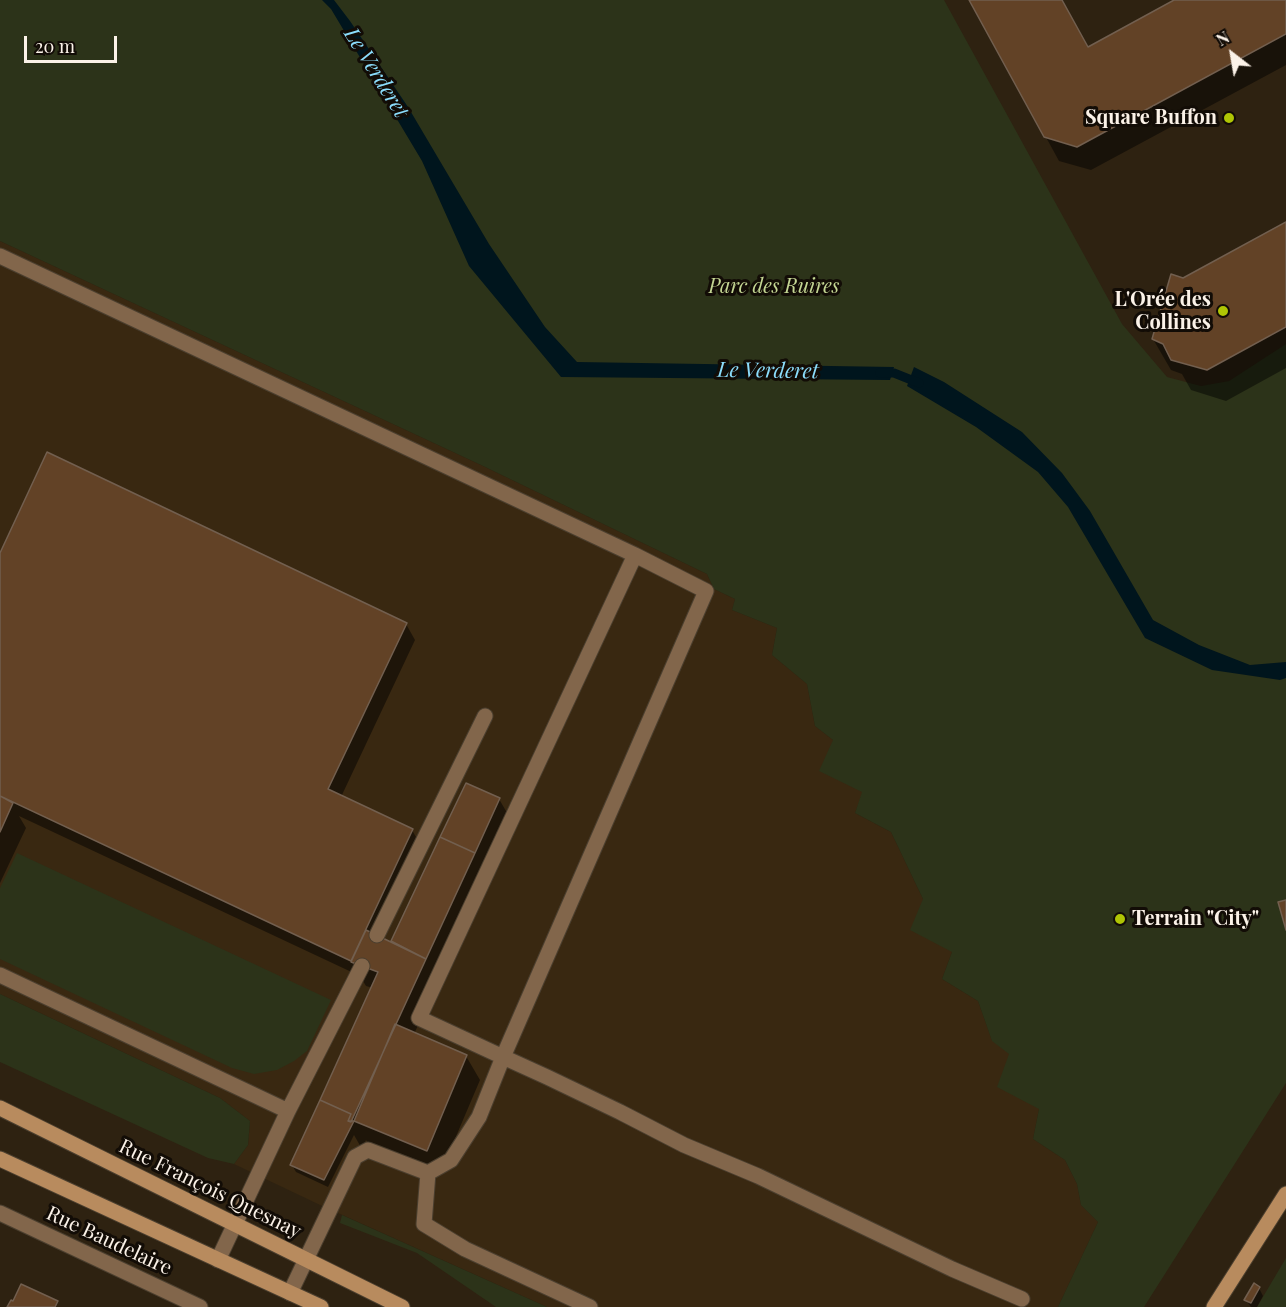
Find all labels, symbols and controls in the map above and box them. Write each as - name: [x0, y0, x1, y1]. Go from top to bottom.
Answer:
- water label: Le Verderet: [338, 23, 414, 123]
- scale bar: [27, 24, 120, 62]
- north arrow: [1202, 24, 1262, 84]
- text: N: [1212, 26, 1233, 50]
- text: 20 m: [35, 34, 75, 58]
- place label: Square Buffon: [1085, 106, 1217, 130]
- marker: Square Buffon: [1222, 111, 1236, 125]
- park label: Parc des Ruires: [709, 275, 839, 299]
- place label: L'Orée des Collines: [1115, 288, 1211, 335]
- marker: L'Orée des Collines: [1216, 304, 1230, 318]
- water label: Le Verderet: [717, 358, 819, 384]
- place label: Terrain "City": [1132, 907, 1259, 931]
- marker: Terrain "City": [1113, 912, 1127, 926]
- street label: Rue François Quesnay: [115, 1134, 305, 1244]
- street label: Rue Baudelaire: [42, 1201, 176, 1281]

